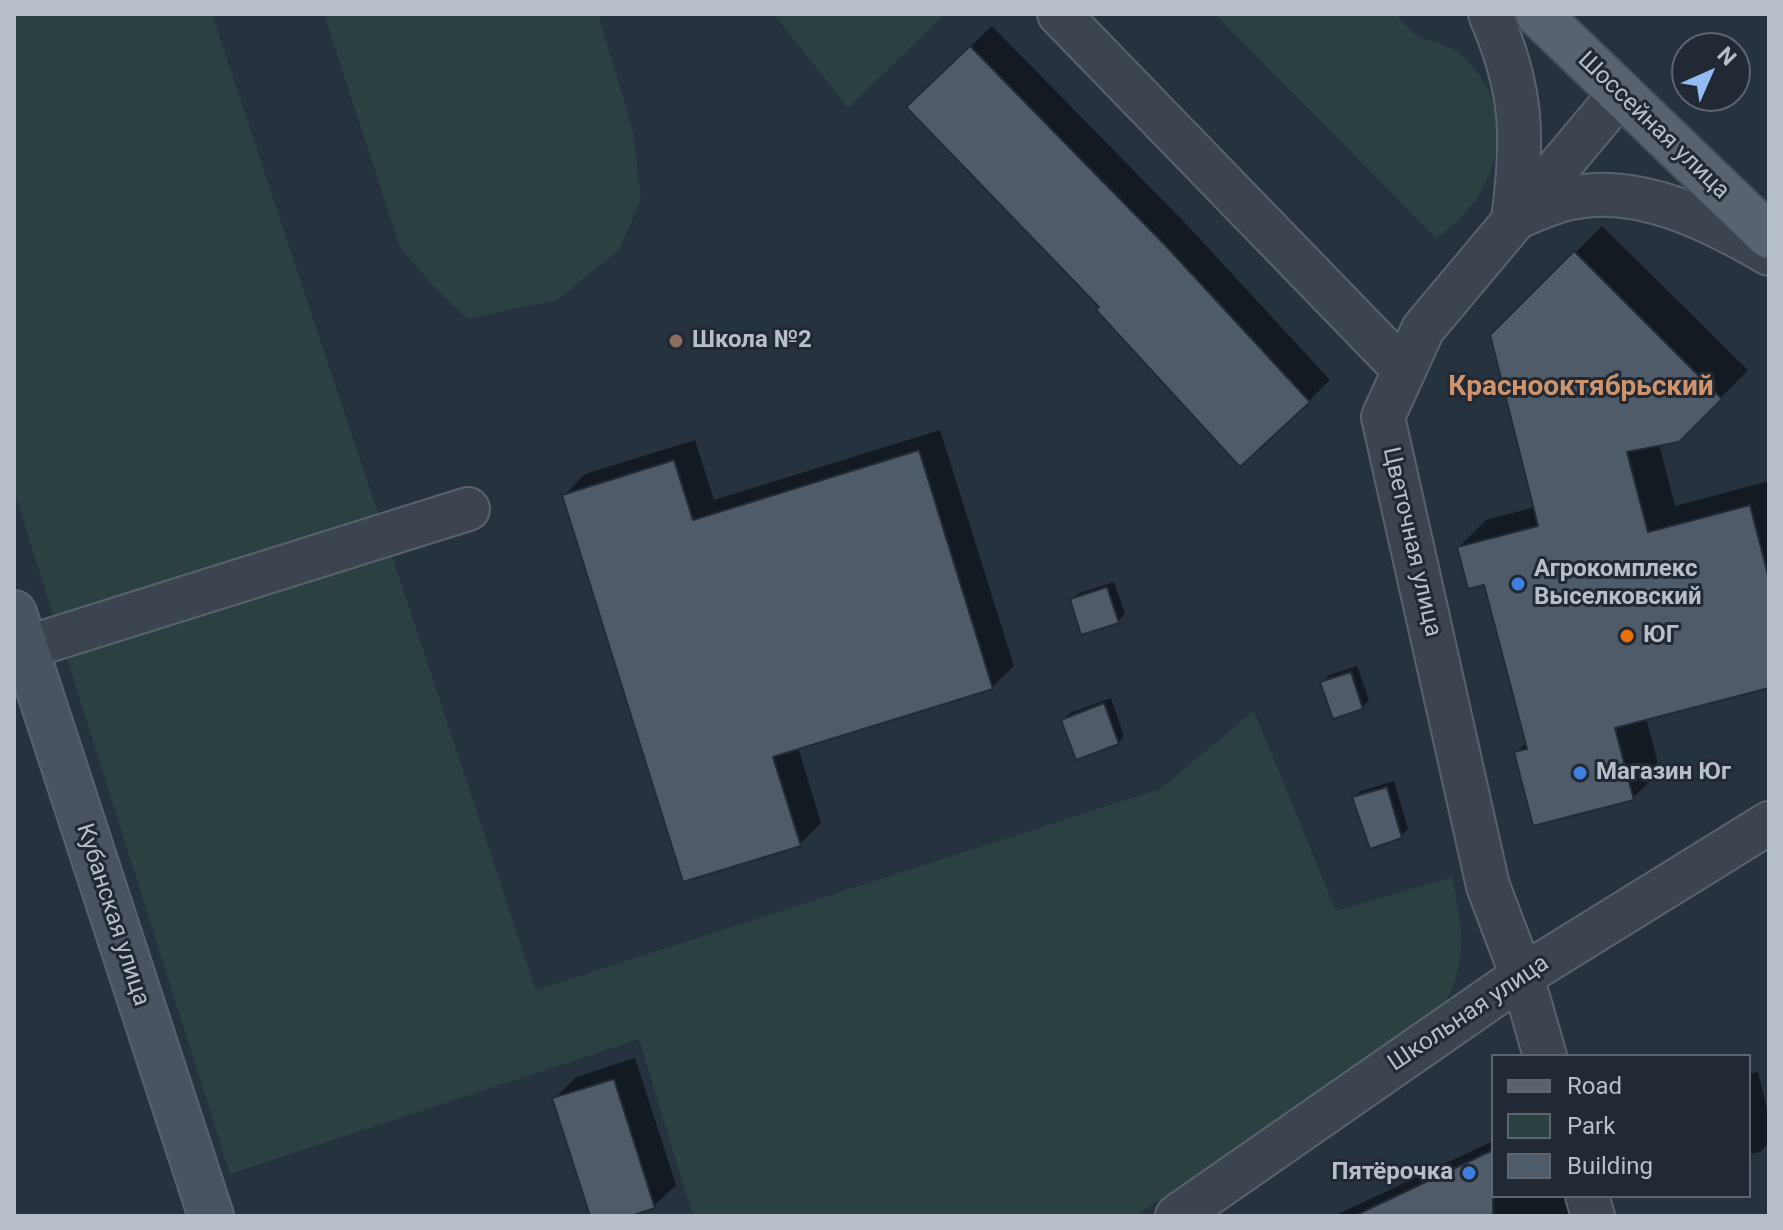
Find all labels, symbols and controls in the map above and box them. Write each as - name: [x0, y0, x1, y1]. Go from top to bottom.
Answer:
- north arrow: [1671, 32, 1751, 112]
- text: N: [1713, 42, 1741, 70]
- street label: Шоссейная улица: [1571, 46, 1735, 206]
- place label: Школа №2: [692, 327, 812, 355]
- marker: Школа №2: [667, 332, 685, 350]
- district label: Краснооктябрьский: [1448, 371, 1714, 405]
- street label: Цветочная улица: [1375, 444, 1447, 640]
- place label: Агрокомплекс Выселковский: [1534, 556, 1702, 612]
- marker: Агрокомплекс Выселковский: [1509, 575, 1527, 593]
- place label: ЮГ: [1643, 622, 1679, 650]
- marker: ЮГ: [1618, 627, 1636, 645]
- place label: Магазин Юг: [1596, 759, 1731, 787]
- marker: Магазин Юг: [1571, 764, 1589, 782]
- street label: Кубанская улица: [69, 820, 155, 1010]
- street label: Школьная улица: [1383, 950, 1555, 1078]
- legend: [1491, 1054, 1751, 1198]
- text: Road: [1567, 1072, 1622, 1100]
- text: Park: [1567, 1112, 1615, 1140]
- text: Building: [1567, 1152, 1653, 1180]
- place label: Пятёрочка: [1332, 1159, 1453, 1187]
- marker: Пятёрочка: [1460, 1164, 1478, 1182]

